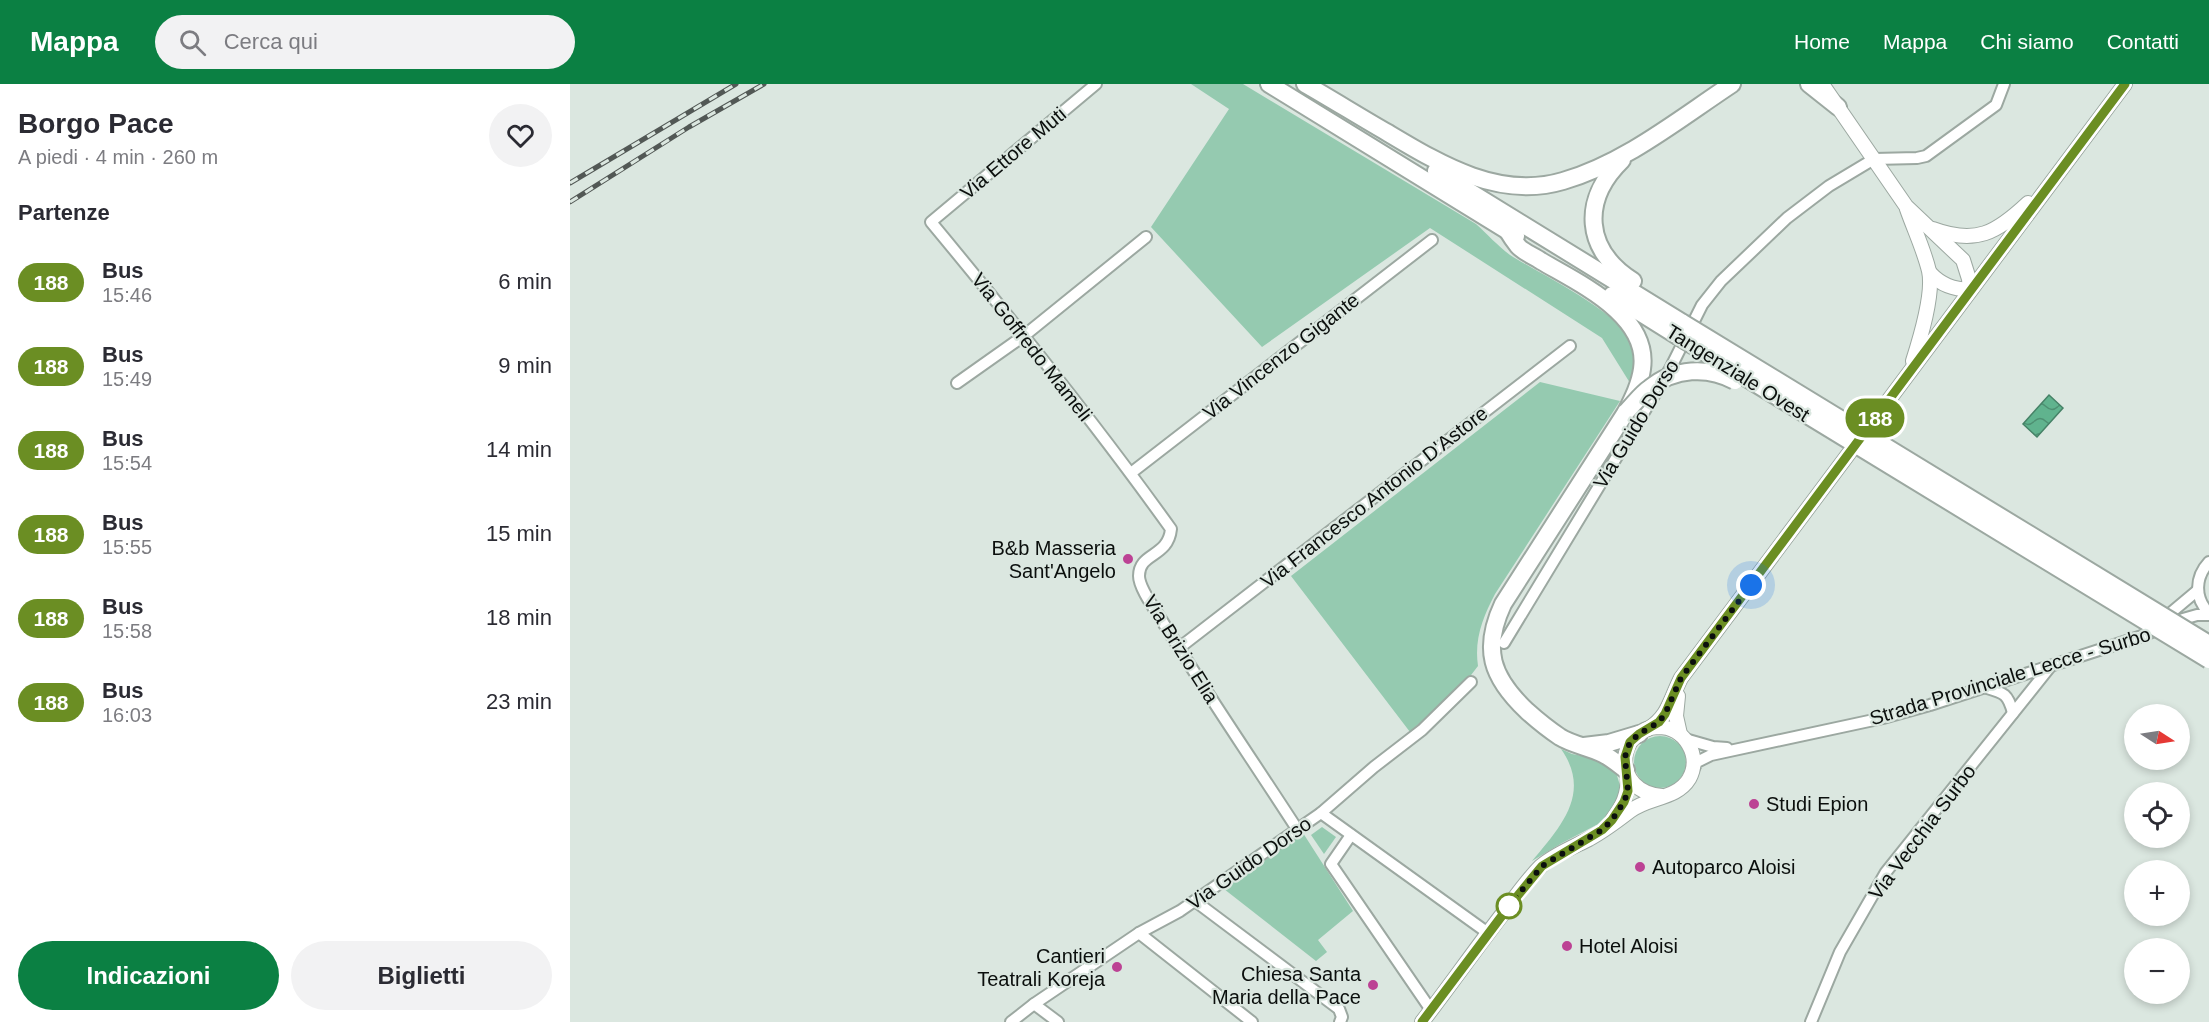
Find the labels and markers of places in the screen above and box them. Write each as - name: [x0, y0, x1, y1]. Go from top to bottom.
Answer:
- place label: B&b Masseria Sant'Angelo: [992, 537, 1117, 582]
- marker: B&b Masseria Sant'Angelo: [1121, 552, 1135, 566]
- place label: Studi Epion: [1766, 793, 1868, 815]
- marker: Studi Epion: [1747, 797, 1761, 811]
- place label: Autoparco Aloisi: [1652, 856, 1795, 878]
- marker: Autoparco Aloisi: [1633, 860, 1647, 874]
- unlabelled marker: [1496, 893, 1522, 919]
- place label: Hotel Aloisi: [1579, 935, 1678, 957]
- marker: Hotel Aloisi: [1560, 939, 1574, 953]
- place label: Cantieri Teatrali Koreja: [977, 945, 1106, 990]
- marker: Cantieri Teatrali Koreja: [1110, 960, 1124, 974]
- place label: Chiesa Santa Maria della Pace: [1212, 963, 1362, 1008]
- marker: Chiesa Santa Maria della Pace: [1366, 978, 1380, 992]

